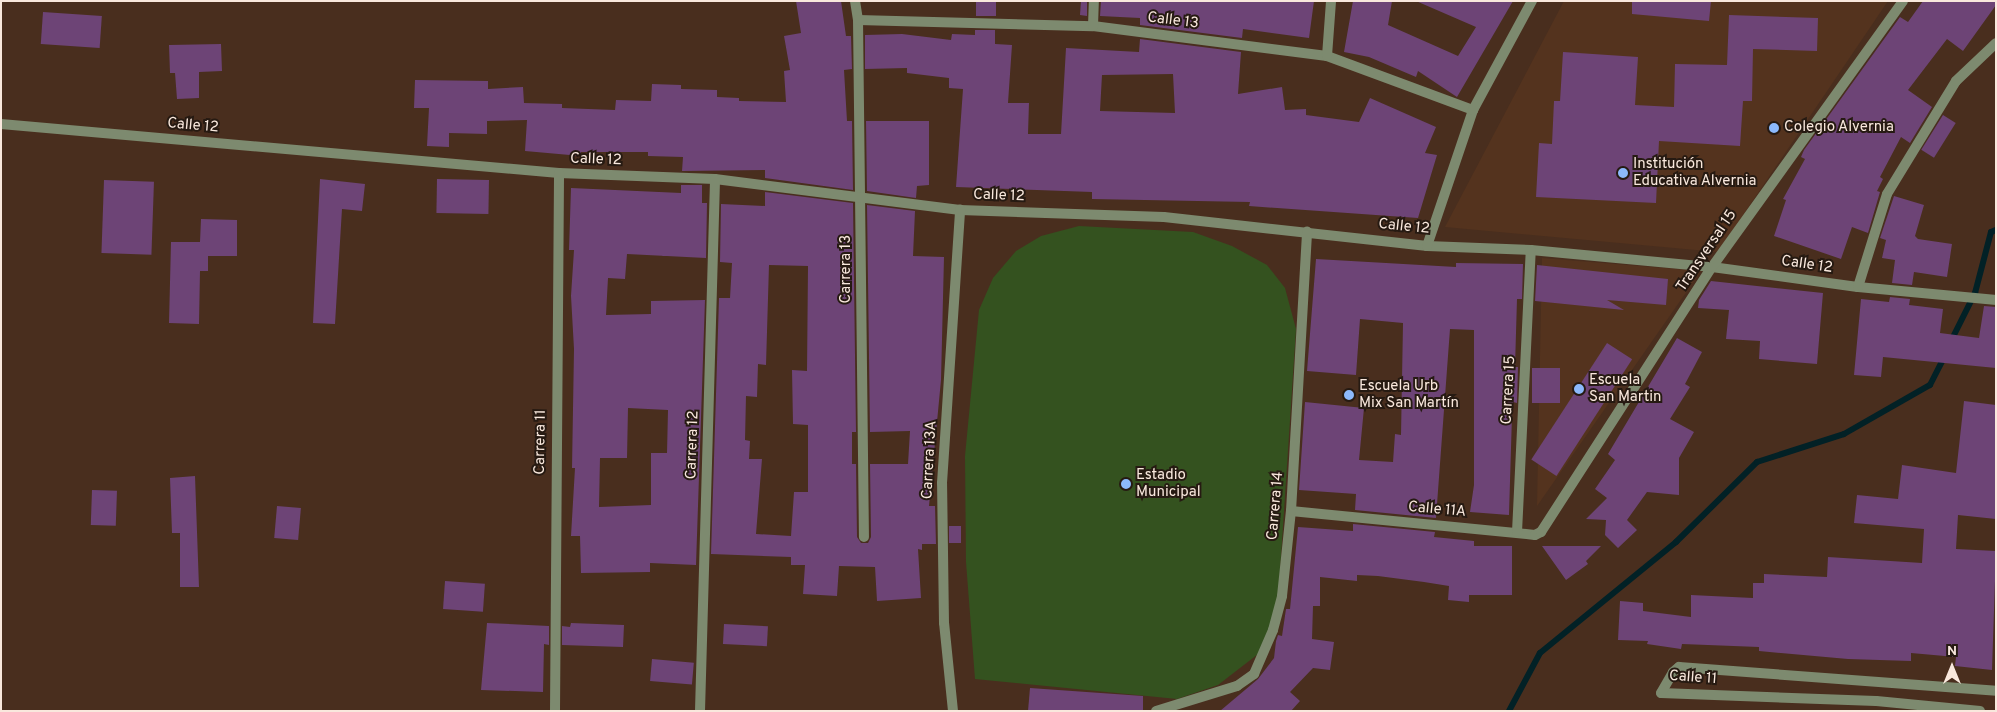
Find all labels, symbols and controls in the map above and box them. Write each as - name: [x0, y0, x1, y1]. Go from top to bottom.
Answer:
- street label: Calle 13: [1146, 9, 1200, 33]
- street label: Calle 12: [166, 115, 220, 137]
- place label: Colegio Alvernia: [1784, 119, 1894, 137]
- marker: Colegio Alvernia: [1768, 122, 1780, 134]
- street label: Calle 12: [570, 150, 622, 170]
- place label: Institución Educativa Alvernia: [1633, 155, 1757, 190]
- marker: Institución Educativa Alvernia: [1617, 167, 1629, 179]
- street label: Calle 12: [973, 186, 1025, 206]
- street label: Transversal 15: [1673, 207, 1741, 295]
- street label: Calle 12: [1377, 215, 1431, 239]
- street label: Carrera 13: [838, 235, 856, 303]
- street label: Calle 12: [1780, 252, 1834, 278]
- street label: Carrera 15: [1498, 355, 1520, 425]
- place label: Escuela San Martin: [1589, 371, 1661, 406]
- place label: Escuela Urb Mix San Martín: [1359, 377, 1459, 412]
- marker: Escuela San Martin: [1573, 383, 1585, 395]
- marker: Escuela Urb Mix San Martín: [1343, 389, 1355, 401]
- street label: Carrera 11: [531, 409, 551, 475]
- street label: Carrera 12: [683, 410, 703, 480]
- street label: Carrera 13A: [919, 420, 941, 500]
- place label: Estadio Municipal: [1136, 466, 1201, 501]
- street label: Carrera 14: [1264, 471, 1288, 541]
- marker: Estadio Municipal: [1120, 478, 1132, 490]
- street label: Calle 11A: [1407, 499, 1467, 521]
- north arrow: [1927, 642, 1977, 692]
- text: N: [1947, 643, 1957, 660]
- street label: Calle 11: [1668, 667, 1718, 689]

